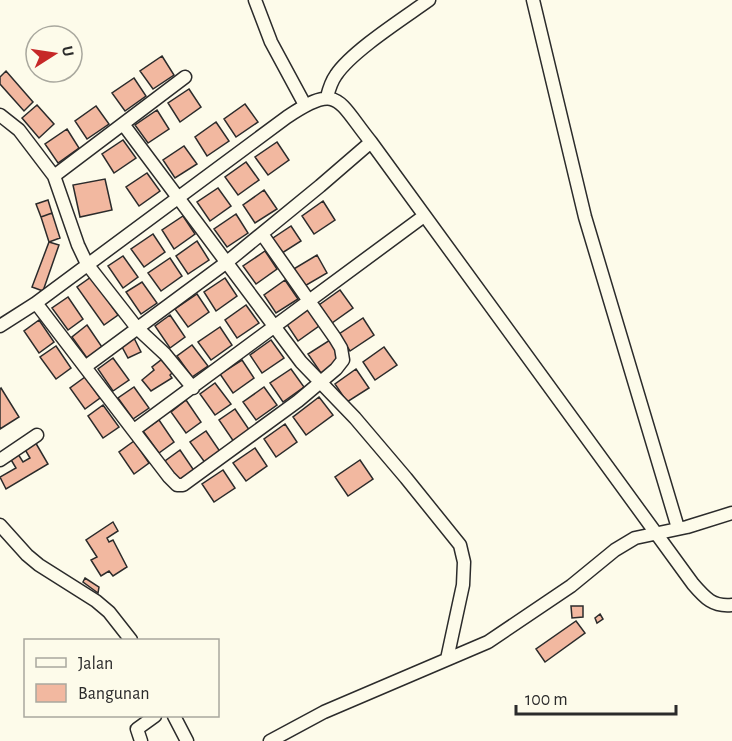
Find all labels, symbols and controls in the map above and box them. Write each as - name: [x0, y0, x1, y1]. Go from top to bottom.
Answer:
- north arrow: [24, 24, 84, 84]
- text: U: [59, 44, 77, 58]
- legend: [24, 639, 219, 717]
- text: Jalan: [78, 655, 113, 673]
- scale bar: [516, 678, 676, 716]
- text: Bangunan: [78, 685, 150, 703]
- text: 100 m: [525, 691, 568, 709]

